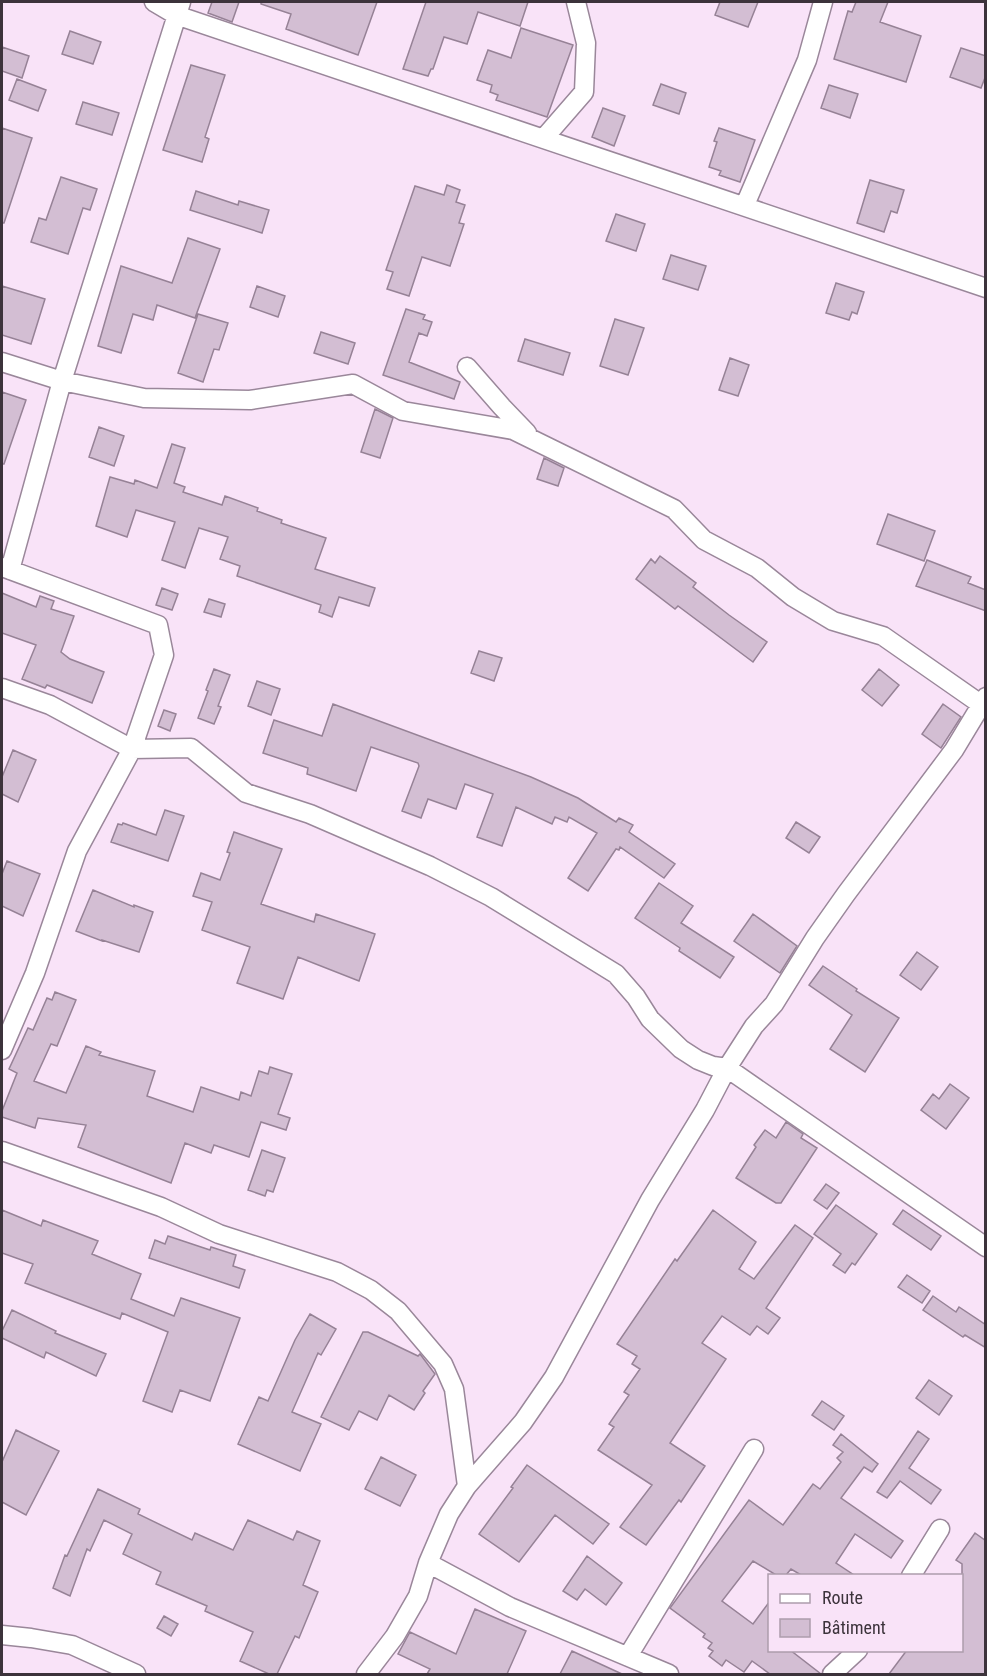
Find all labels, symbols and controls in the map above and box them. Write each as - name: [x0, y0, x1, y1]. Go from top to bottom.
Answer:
- legend: [768, 1574, 963, 1652]
- text: Route: [822, 1587, 863, 1608]
- text: Bâtiment: [822, 1617, 886, 1638]

